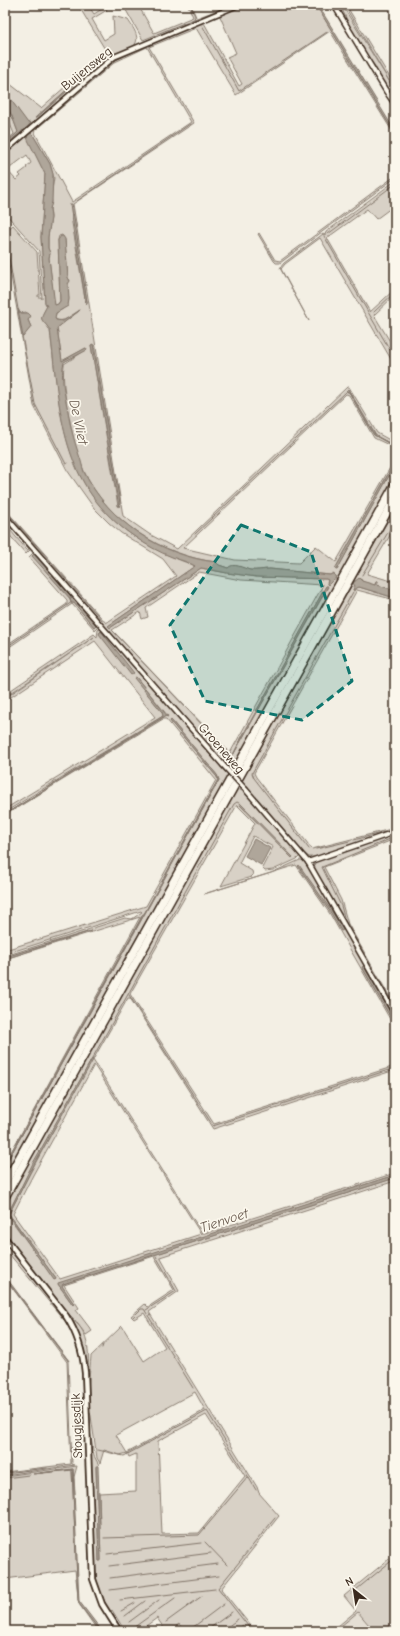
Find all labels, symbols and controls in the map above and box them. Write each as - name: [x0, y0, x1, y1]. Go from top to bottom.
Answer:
- street label: Buijensweg: [58, 43, 115, 93]
- water label: De Vliet: [65, 398, 92, 448]
- street label: Groeneweg: [196, 720, 248, 777]
- water label: Tienvoet: [198, 1204, 252, 1236]
- street label: Stougjesdijk: [68, 1392, 85, 1459]
- north arrow: [334, 1570, 374, 1610]
- text: N: [343, 1574, 356, 1589]

